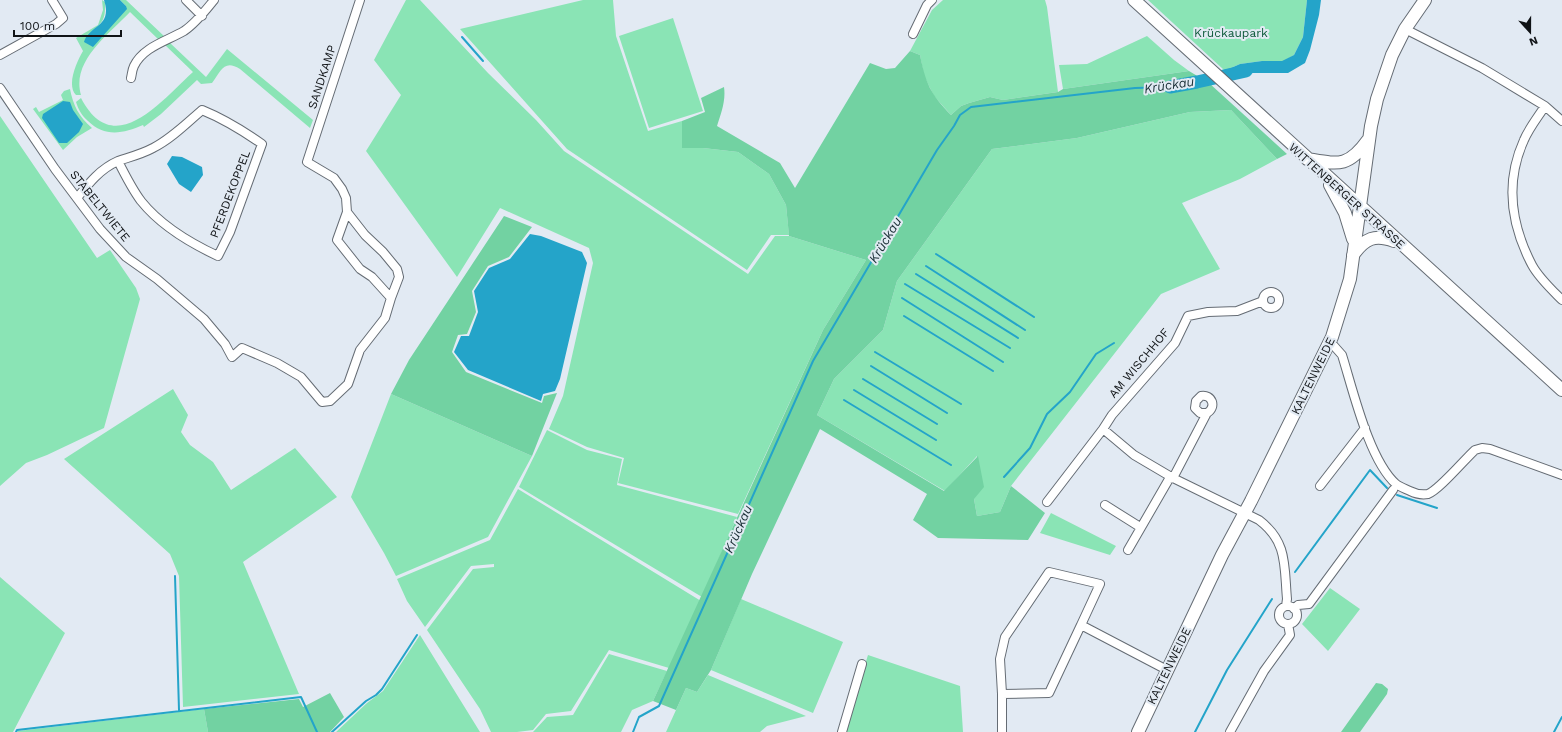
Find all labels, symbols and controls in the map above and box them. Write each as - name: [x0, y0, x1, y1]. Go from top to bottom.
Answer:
- scale bar: [14, 12, 121, 38]
- north arrow: [1510, 12, 1550, 52]
- text: 100 m: [20, 19, 55, 33]
- park label: Krückaupark: [1194, 26, 1268, 40]
- text: N: [1527, 33, 1540, 48]
- street label: SANDKAMP: [305, 43, 339, 111]
- water label: Krückau: [1143, 74, 1195, 96]
- street label: WITTENBERGER STRASSE: [1286, 140, 1408, 252]
- street label: PFERDEKOPPEL: [207, 148, 253, 240]
- street label: STABELTWIETE: [67, 168, 133, 245]
- water label: Krückau: [866, 214, 905, 266]
- street label: AM WISCHHOF: [1106, 325, 1172, 401]
- street label: KALTENWEIDE: [1288, 335, 1338, 417]
- water label: Krückau: [721, 503, 755, 555]
- street label: KALTENWEIDE: [1144, 625, 1194, 707]

